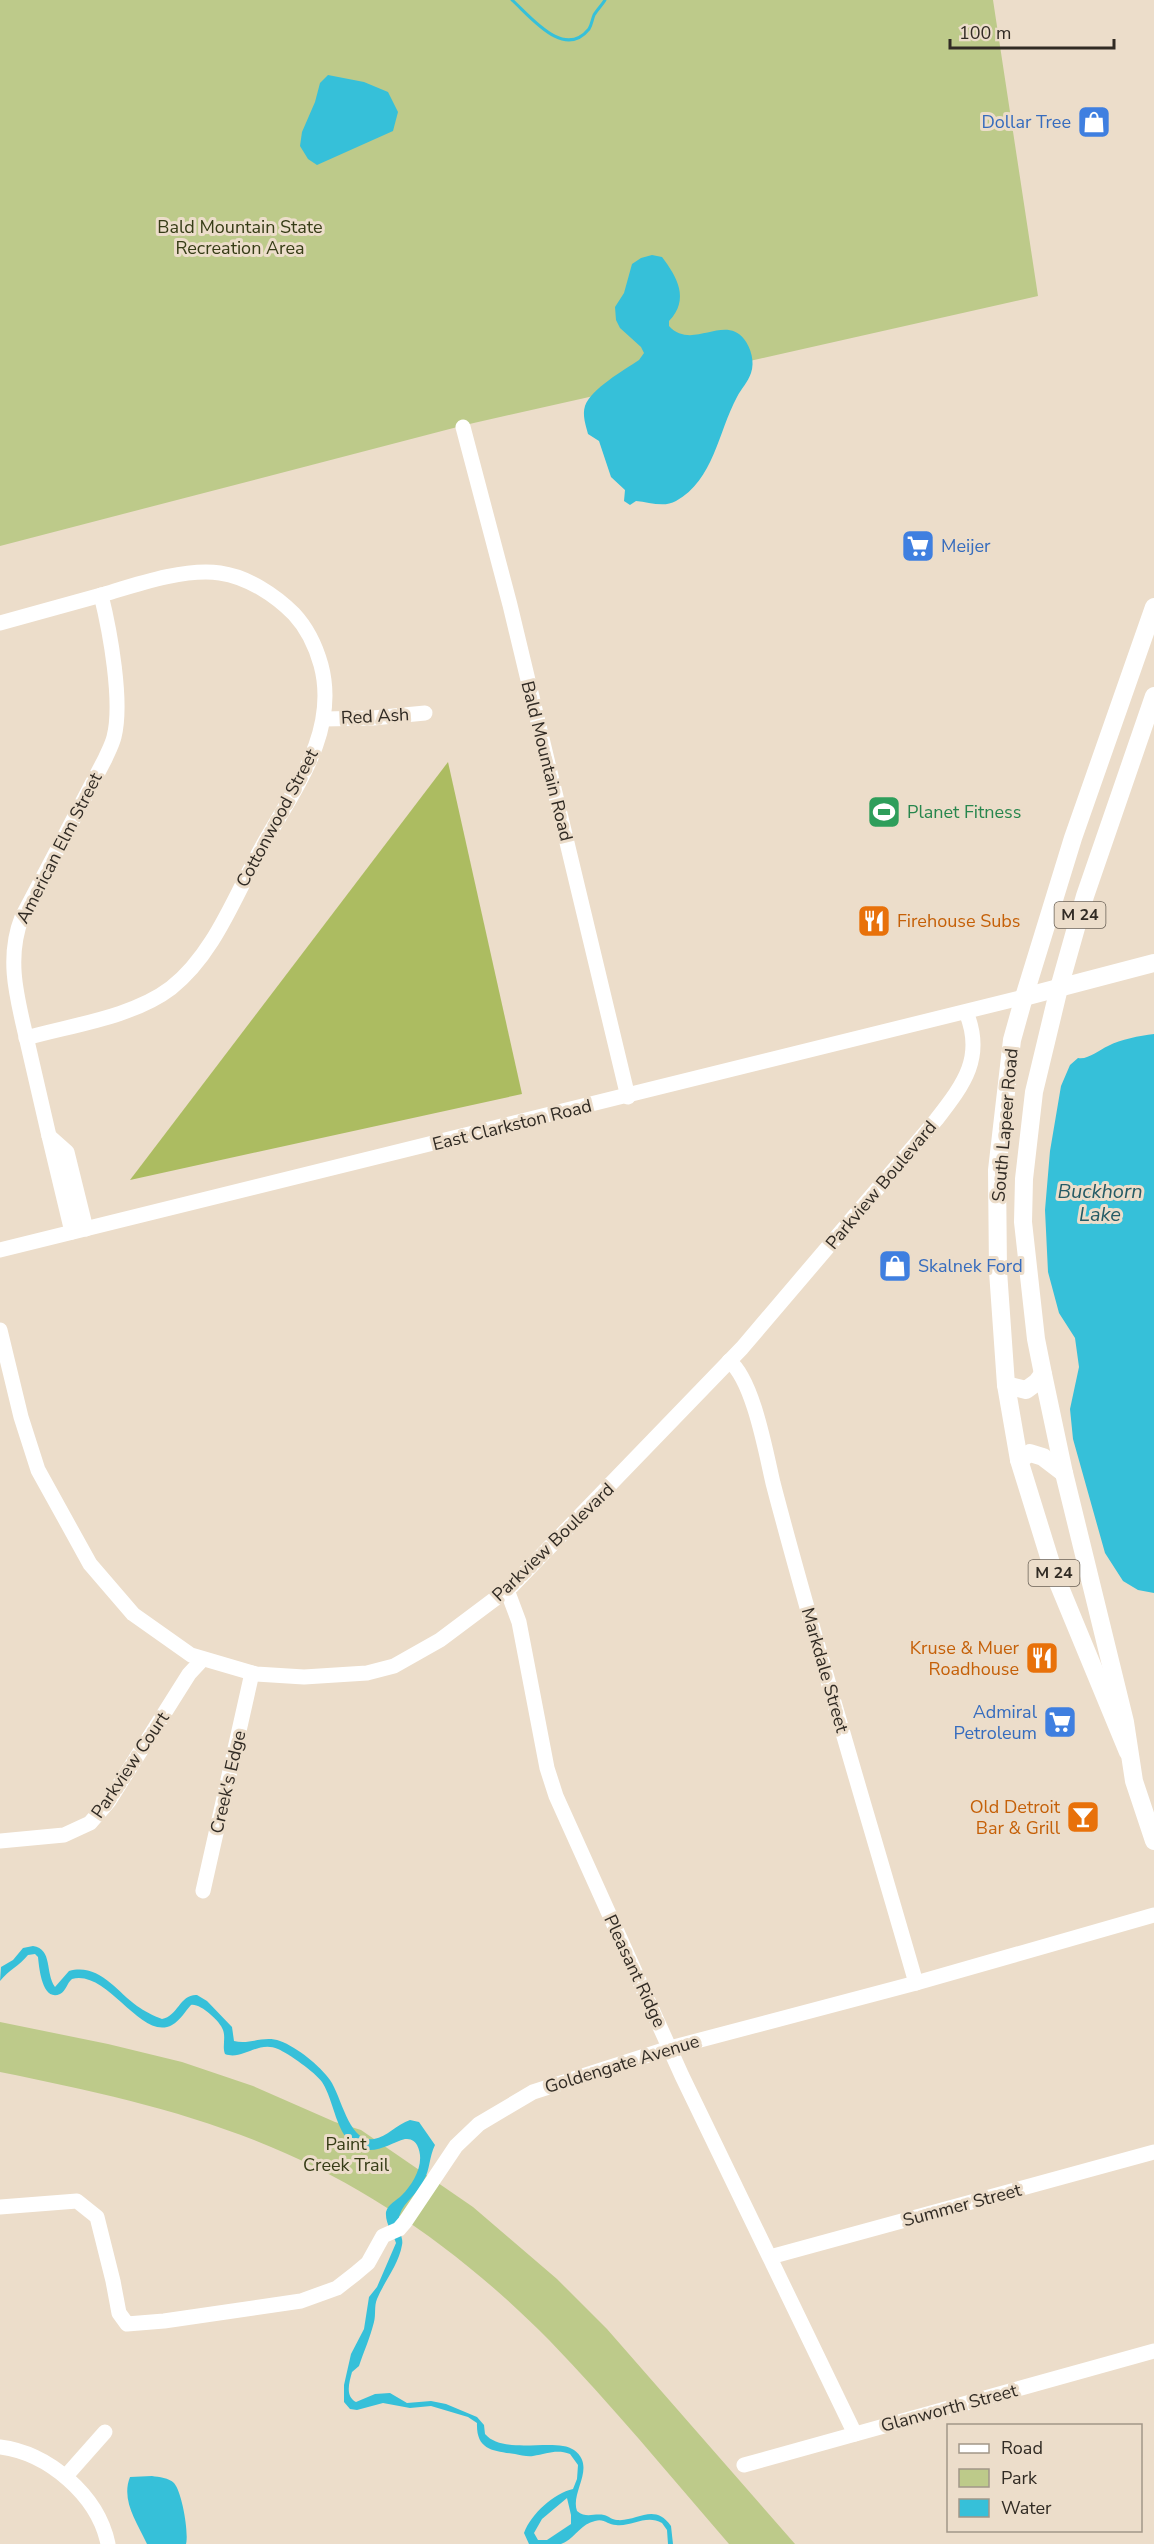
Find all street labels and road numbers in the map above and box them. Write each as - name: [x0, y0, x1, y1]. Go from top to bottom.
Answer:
- street label: Bald Mountain Road: [515, 678, 579, 844]
- street label: Red Ash: [340, 702, 410, 730]
- street label: Cottonwood Street: [230, 744, 324, 891]
- street label: American Elm Street: [11, 768, 108, 928]
- road number: M 24: [1054, 902, 1106, 928]
- street label: South Lapeer Road: [986, 1047, 1024, 1203]
- street label: East Clarkston Road: [430, 1094, 594, 1156]
- street label: Parkview Boulevard: [820, 1116, 942, 1254]
- street label: Parkview Boulevard: [487, 1478, 619, 1606]
- road number: M 24: [1028, 1560, 1080, 1586]
- street label: Markdale Street: [796, 1605, 854, 1736]
- street label: Parkview Court: [86, 1707, 175, 1823]
- street label: Creek's Edge: [205, 1728, 251, 1836]
- street label: Pleasant Ridge: [598, 1911, 672, 2031]
- street label: Goldengate Avenue: [542, 2029, 702, 2099]
- street label: Summer Street: [900, 2177, 1025, 2232]
- street label: Glanworth Street: [878, 2378, 1021, 2438]

